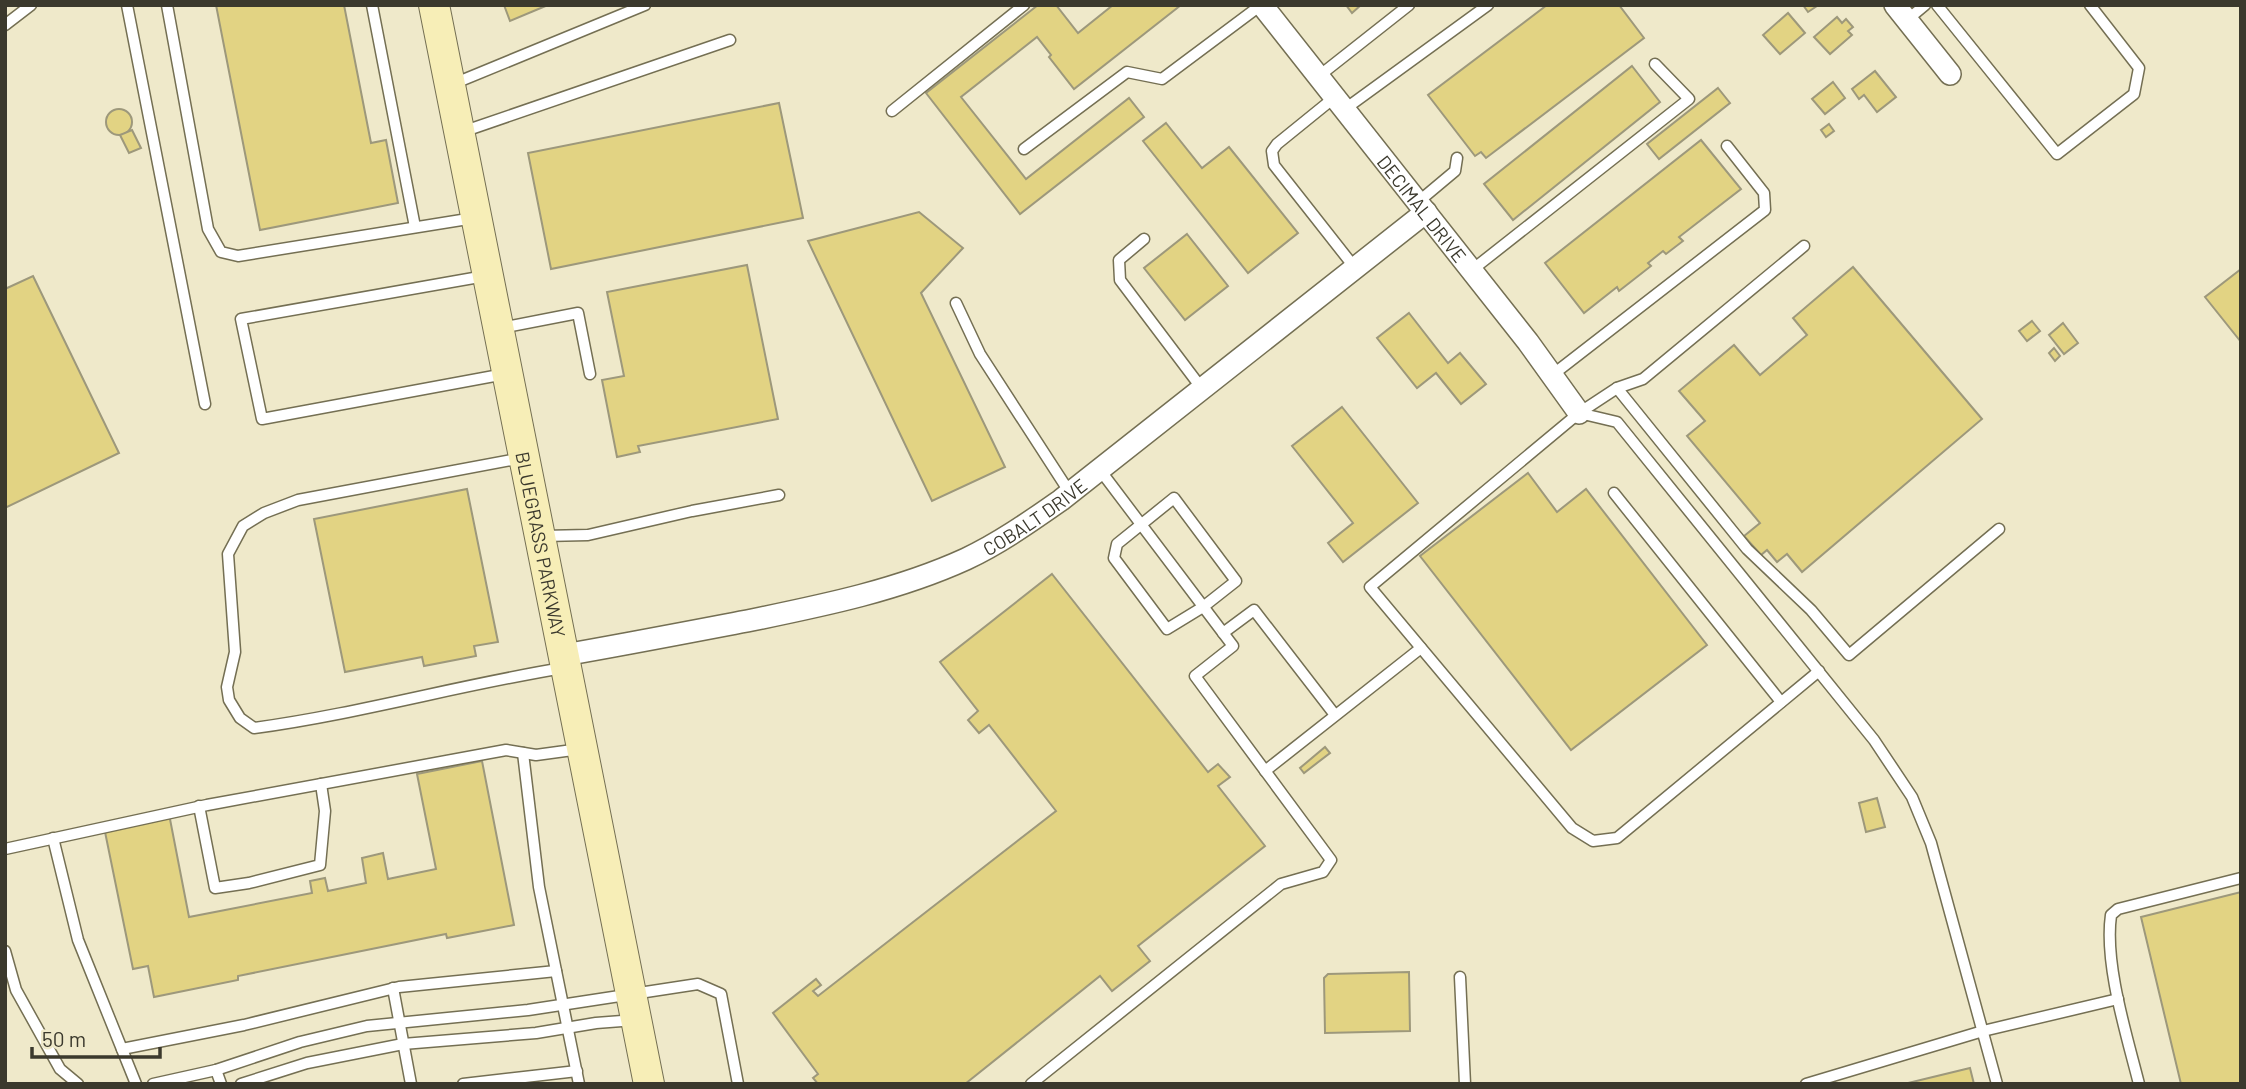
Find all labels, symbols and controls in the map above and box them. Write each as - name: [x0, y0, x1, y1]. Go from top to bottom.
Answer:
- street label: DECIMAL DRIVE: [1373, 150, 1472, 267]
- street label: BLUEGRASS PARKWAY: [512, 450, 571, 639]
- street label: COBALT DRIVE: [979, 473, 1091, 560]
- scale bar: [32, 1016, 159, 1060]
- text: 50 m: [42, 1026, 86, 1051]

